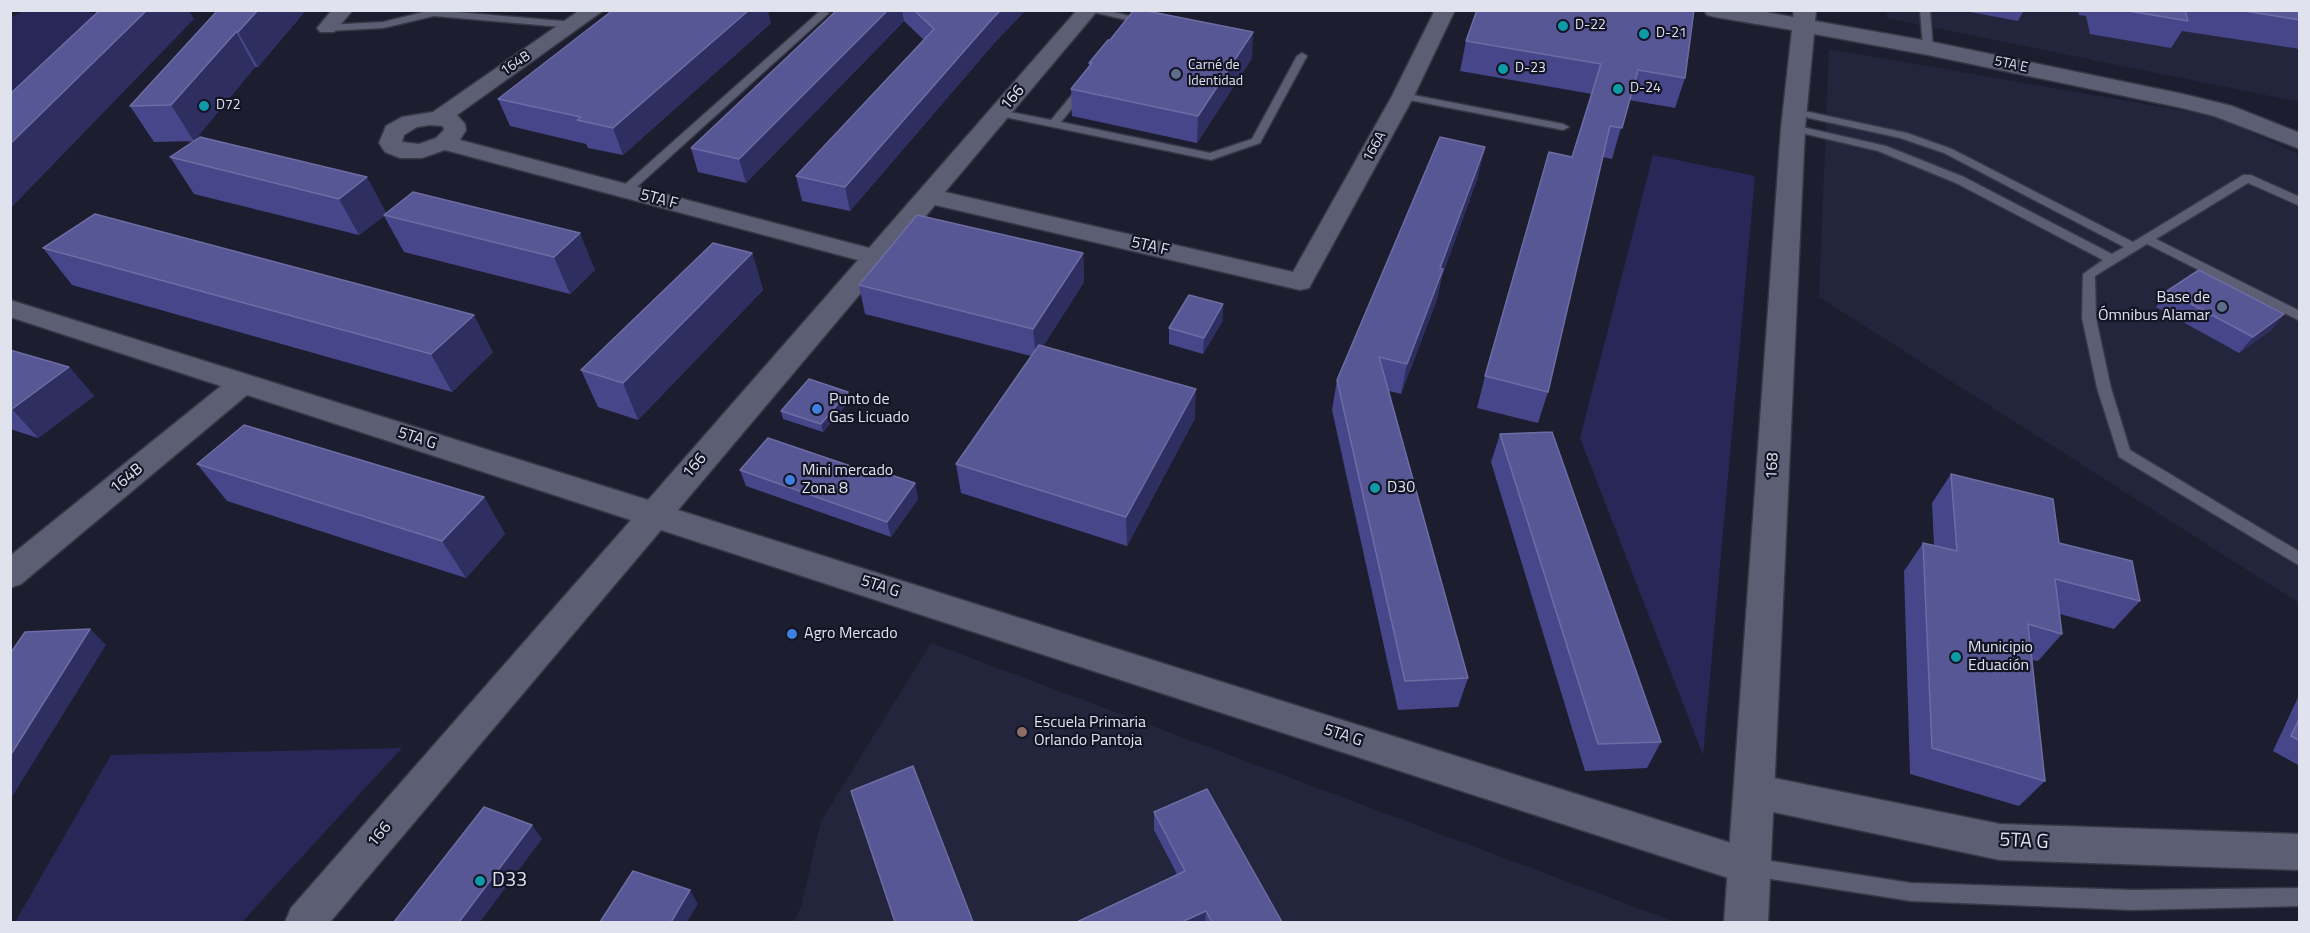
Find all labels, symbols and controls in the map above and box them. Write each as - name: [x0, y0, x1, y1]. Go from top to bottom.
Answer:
- place label: D-22: [1575, 18, 1606, 34]
- marker: D-22: [1556, 19, 1570, 33]
- place label: D-21: [1656, 26, 1687, 42]
- marker: D-21: [1637, 27, 1651, 41]
- street label: 164B: [498, 48, 534, 80]
- street label: 5TA E: [1993, 53, 2029, 77]
- place label: Carné de Identidad: [1188, 58, 1243, 90]
- place label: D-23: [1515, 61, 1546, 77]
- marker: D-23: [1496, 62, 1510, 76]
- marker: Carné de Identidad: [1169, 67, 1183, 81]
- place label: D-24: [1630, 81, 1661, 97]
- street label: 166: [997, 82, 1029, 114]
- marker: D-24: [1611, 82, 1625, 96]
- place label: D72: [216, 98, 241, 114]
- marker: D72: [197, 99, 211, 113]
- street label: 166A: [1360, 129, 1390, 165]
- street label: 5TA F: [638, 186, 680, 214]
- street label: 5TA F: [1129, 233, 1171, 261]
- place label: Base de Ómnibus Alamar: [2098, 288, 2210, 326]
- marker: Base de Ómnibus Alamar: [2215, 300, 2229, 314]
- place label: Punto de Gas Licuado: [829, 390, 909, 428]
- marker: Punto de Gas Licuado: [810, 402, 824, 416]
- street label: 5TA G: [395, 424, 439, 454]
- street label: 166: [679, 450, 711, 482]
- street label: 168: [1763, 452, 1783, 480]
- street label: 164B: [107, 460, 147, 498]
- place label: Mini mercado Zona 8: [802, 461, 893, 499]
- marker: Mini mercado Zona 8: [783, 473, 797, 487]
- place label: D30: [1387, 478, 1415, 498]
- marker: D30: [1368, 481, 1382, 495]
- street label: 5TA G: [858, 572, 902, 602]
- place label: Agro Mercado: [804, 624, 898, 644]
- marker: Agro Mercado: [785, 627, 799, 641]
- place label: Municipio Eduación: [1968, 638, 2033, 676]
- marker: Municipio Eduación: [1949, 650, 1963, 664]
- place label: Escuela Primaria Orlando Pantoja: [1034, 713, 1146, 751]
- street label: 5TA G: [1321, 721, 1365, 751]
- marker: Escuela Primaria Orlando Pantoja: [1015, 725, 1029, 739]
- street label: 166: [364, 819, 396, 851]
- street label: 5TA G: [1999, 829, 2049, 855]
- place label: D33: [492, 869, 527, 893]
- marker: D33: [473, 874, 487, 888]

